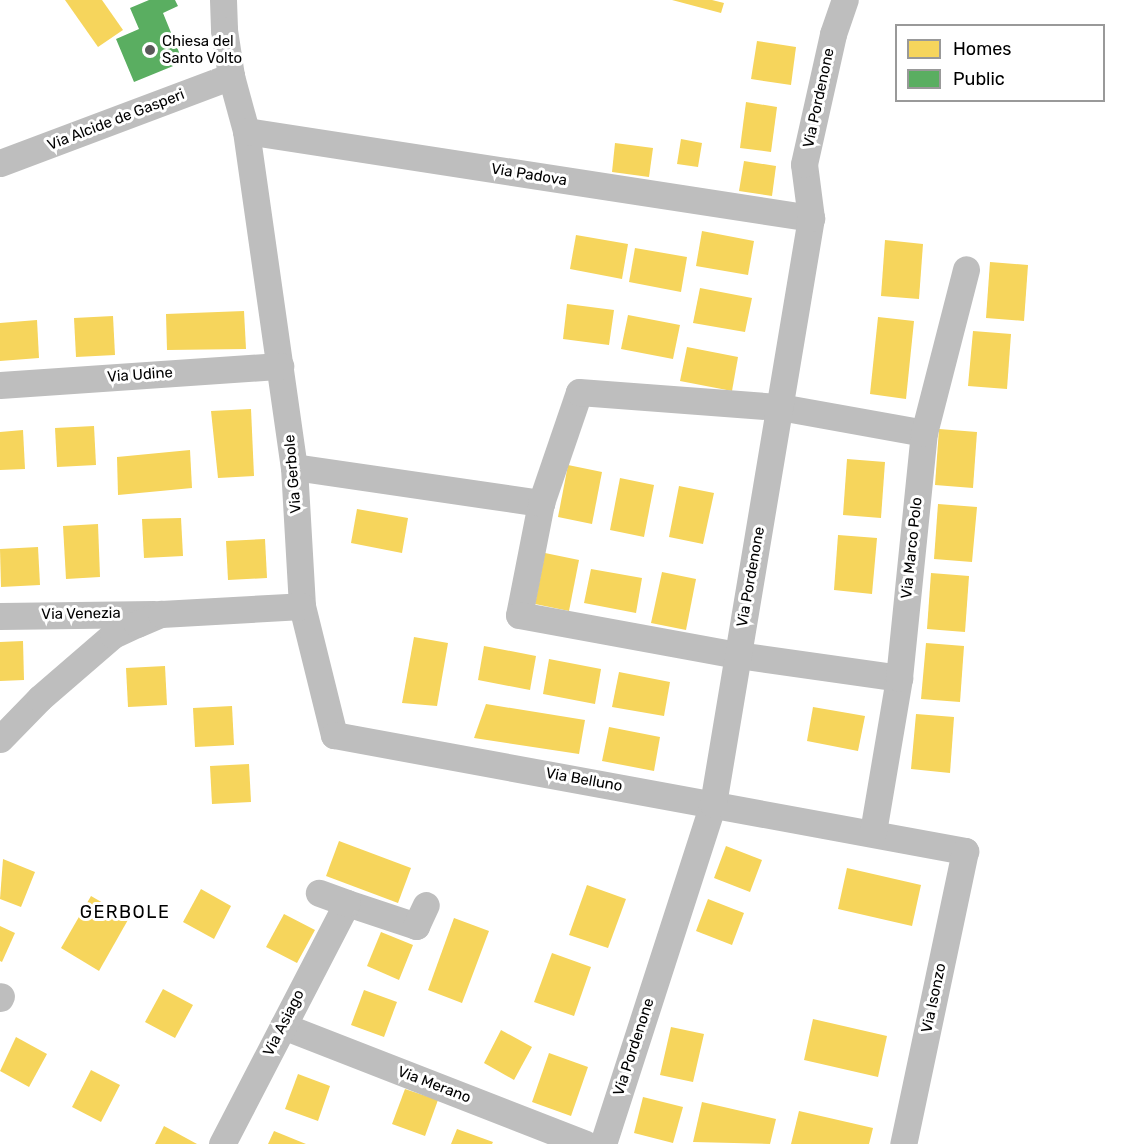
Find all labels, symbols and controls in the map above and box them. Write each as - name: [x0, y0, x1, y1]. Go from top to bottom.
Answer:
- legend: [895, 24, 1105, 102]
- place label: Chiesa del Santo Volto: [162, 32, 243, 67]
- text: Homes: [953, 38, 1011, 60]
- marker: Chiesa del Santo Volto: [143, 43, 157, 57]
- street label: Via Pordenone: [800, 46, 838, 150]
- text: Public: [953, 68, 1005, 90]
- street label: Via Alcide de Gasperi: [45, 85, 187, 155]
- street label: Via Padova: [490, 160, 568, 190]
- street label: Via Udine: [106, 364, 174, 386]
- street label: Via Gerbole: [281, 434, 305, 514]
- street label: Via Marco Polo: [898, 496, 926, 600]
- street label: Via Pordenone: [733, 525, 769, 629]
- street label: Via Venezia: [41, 604, 121, 624]
- street label: Via Belluno: [544, 764, 624, 796]
- district label: GERBOLE: [80, 901, 170, 923]
- street label: Via Isonzo: [918, 961, 950, 1035]
- street label: Via Asiago: [260, 987, 308, 1059]
- street label: Via Pordenone: [610, 996, 658, 1098]
- street label: Via Merano: [395, 1063, 473, 1107]

